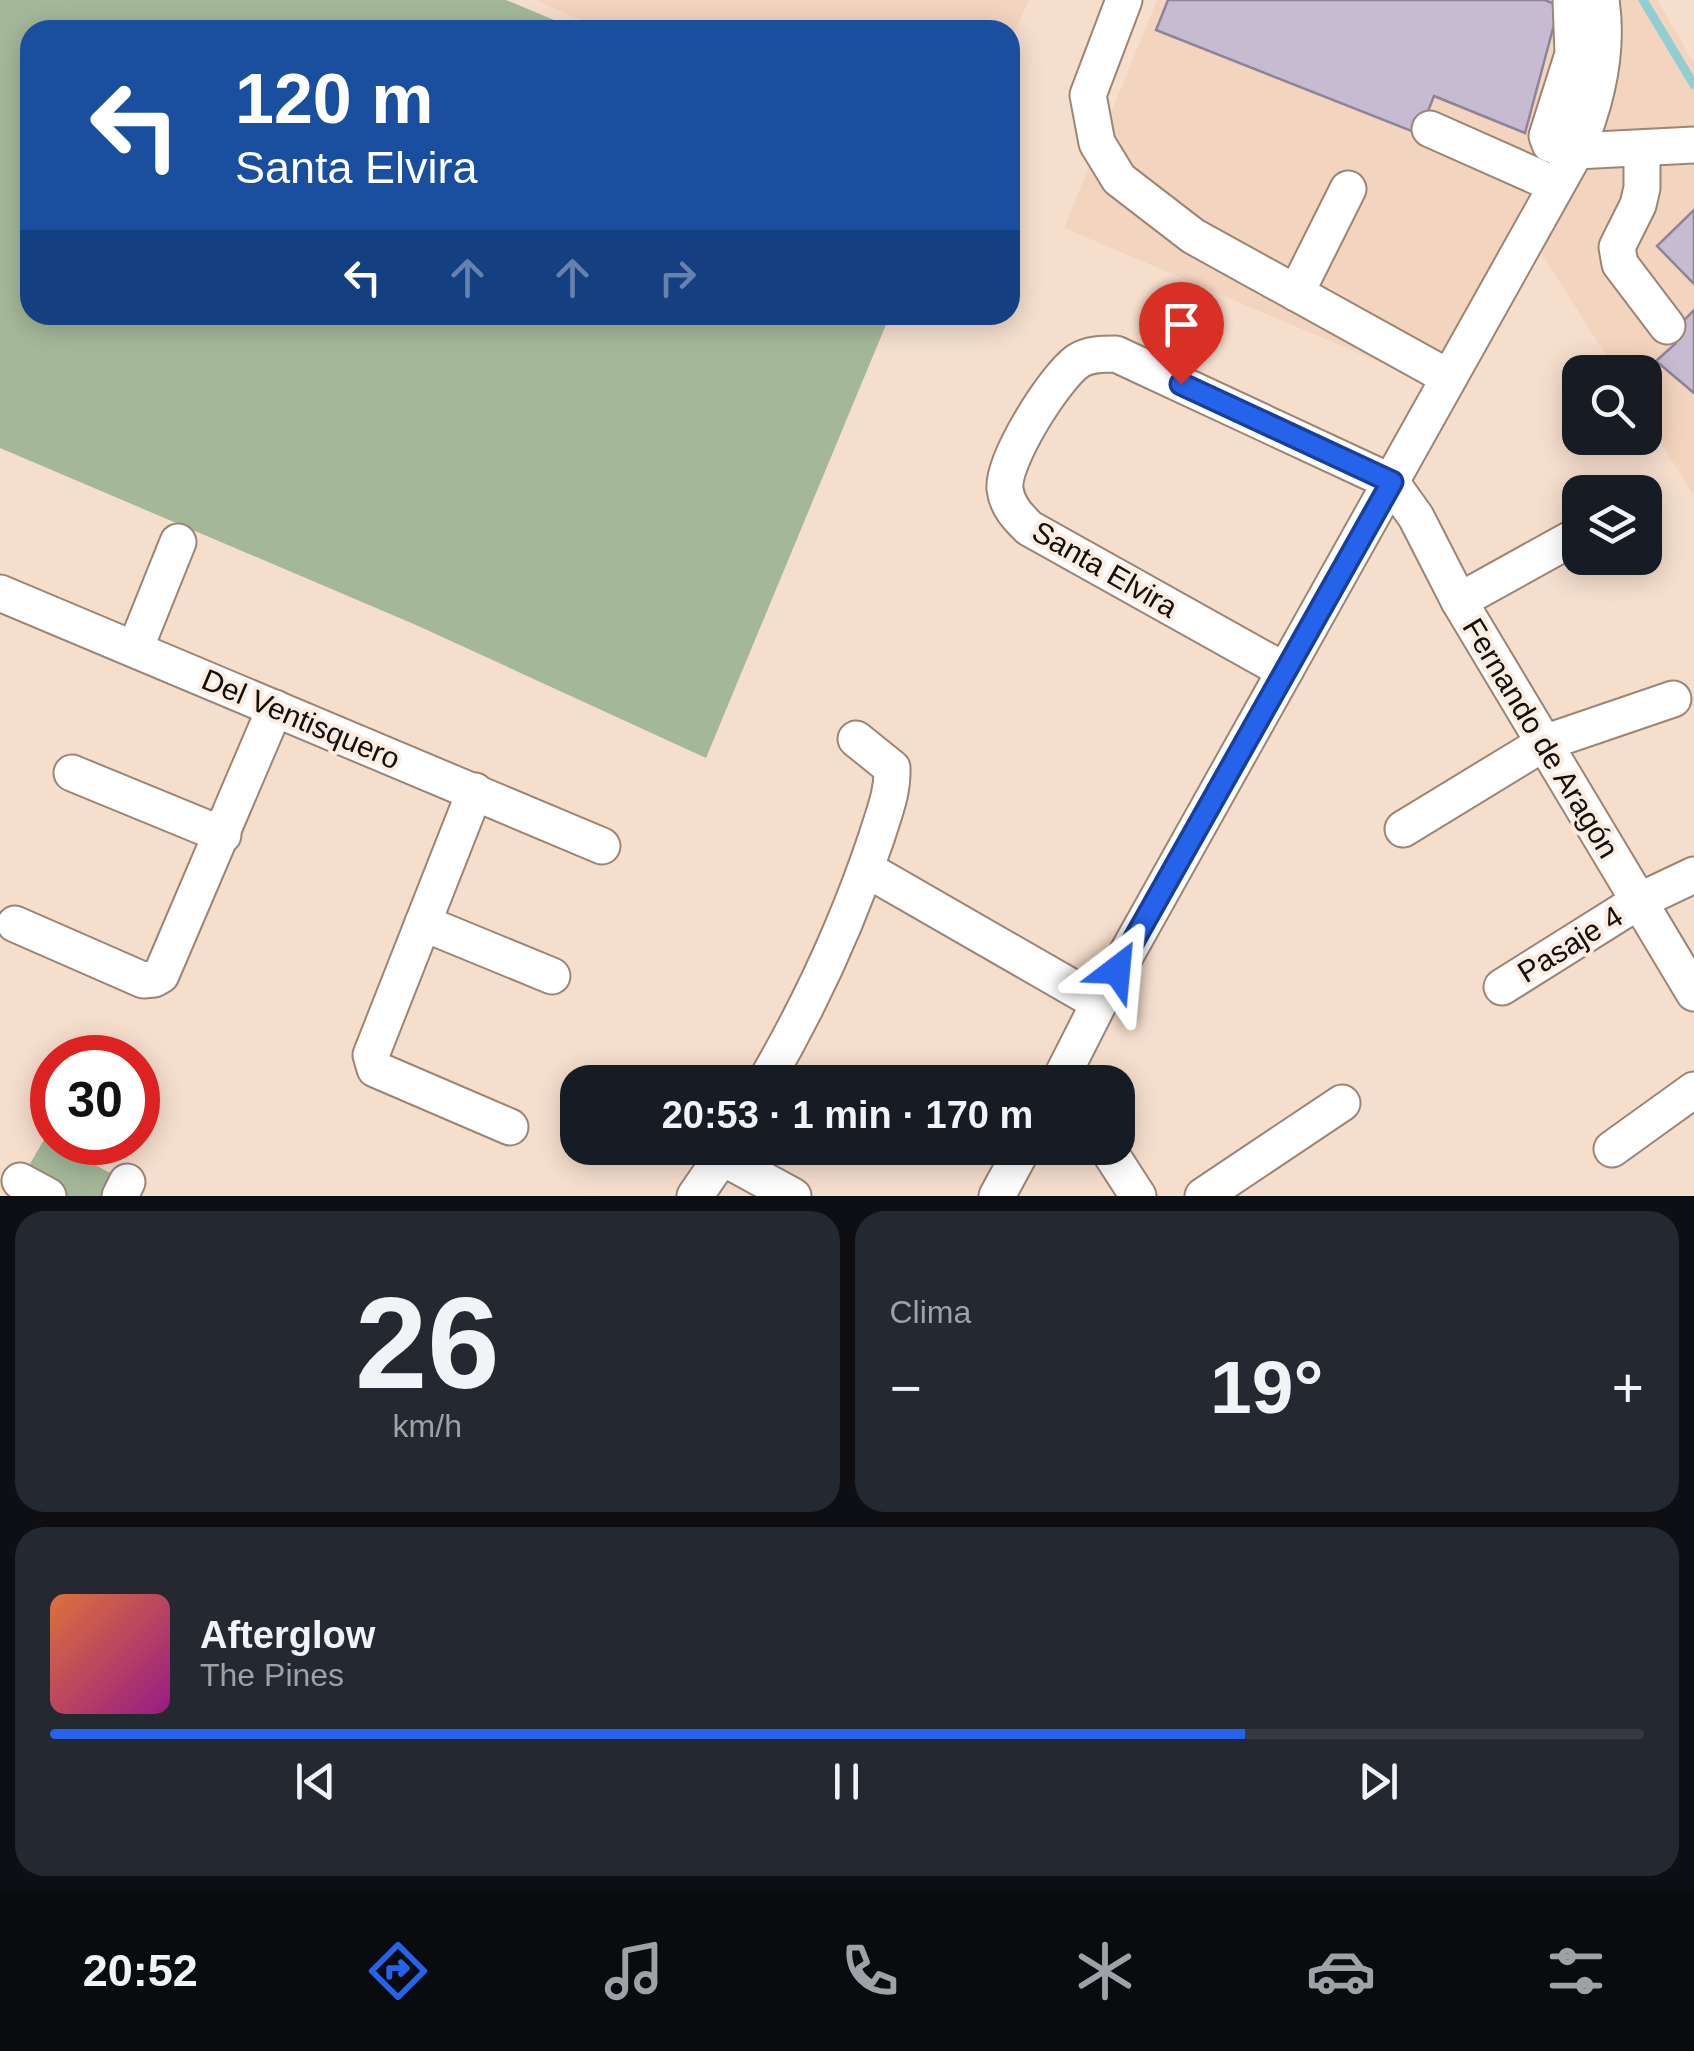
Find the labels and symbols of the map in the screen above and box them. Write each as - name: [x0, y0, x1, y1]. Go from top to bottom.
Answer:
- pin: [1139, 282, 1224, 385]
- street label: Santa Elvira: [1027, 514, 1184, 624]
- street label: Fernando de Aragón: [1456, 612, 1626, 864]
- street label: Del Ventisquero: [197, 662, 405, 776]
- street label: Pasaje 4: [1512, 899, 1628, 989]
- position arrow: [1065, 918, 1169, 1022]
- speed limit sign: 30: [30, 1035, 160, 1165]

